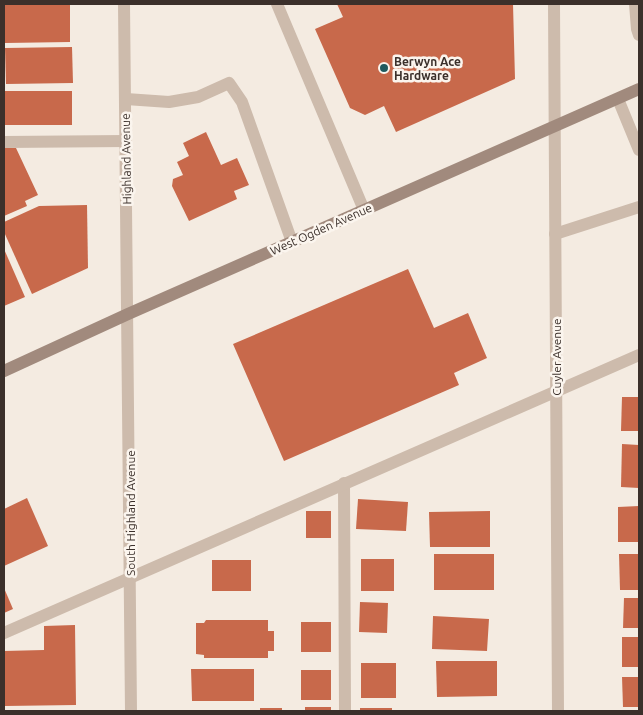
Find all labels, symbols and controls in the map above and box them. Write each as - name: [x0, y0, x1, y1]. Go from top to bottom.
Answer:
- place label: Berwyn Ace Hardware: [394, 55, 461, 82]
- marker: Berwyn Ace Hardware: [378, 62, 390, 74]
- street label: Highland Avenue: [119, 113, 133, 205]
- street label: West Ogden Avenue: [268, 201, 374, 257]
- street label: Cuyler Avenue: [550, 318, 563, 396]
- street label: South Highland Avenue: [124, 450, 137, 576]

